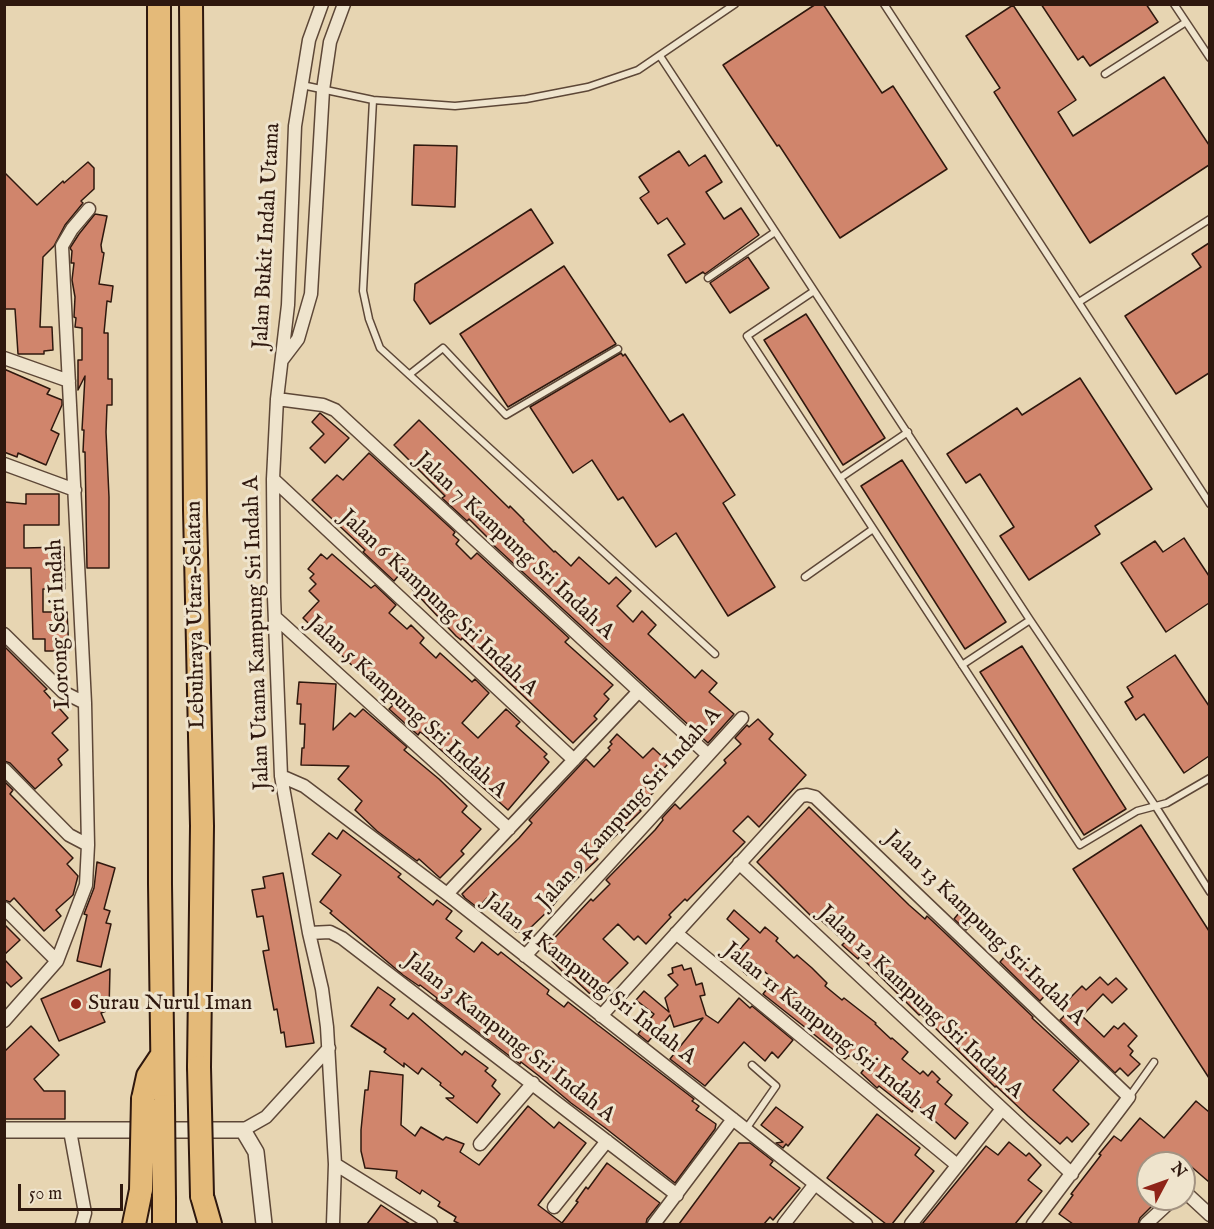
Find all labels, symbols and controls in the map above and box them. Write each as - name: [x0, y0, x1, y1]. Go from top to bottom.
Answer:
- street label: Jalan Bukit Indah Utama: [249, 122, 287, 350]
- street label: Jalan 7 Kampung Sri Indah A: [409, 448, 619, 646]
- street label: Jalan Utama Kampung Sri Indah A: [239, 475, 277, 791]
- street label: Lebuhraya Utara–Selatan: [182, 500, 212, 730]
- street label: Jalan 6 Kampung Sri Indah A: [333, 505, 543, 703]
- street label: Lorong Seri Indah: [42, 538, 78, 710]
- street label: Jalan 5 Kampung Sri Indah A: [300, 611, 512, 805]
- street label: Jalan 9 Kampung Sri Indah A: [532, 703, 728, 915]
- street label: Jalan 13 Kampung Sri Indah A: [878, 826, 1090, 1032]
- street label: Jalan 4 Kampung Sri Indah A: [477, 888, 701, 1072]
- street label: Jalan 12 Kampung Sri Indah A: [812, 901, 1028, 1105]
- street label: Jalan 11 Kampung Sri Indah A: [717, 938, 943, 1128]
- street label: Jalan 3 Kampung Sri Indah A: [398, 948, 620, 1130]
- place label: Surau Nurul Iman: [88, 991, 252, 1017]
- marker: Surau Nurul Iman: [69, 997, 83, 1011]
- north arrow: [1136, 1151, 1196, 1211]
- text: N: [1166, 1159, 1190, 1182]
- scale bar: [21, 1172, 126, 1210]
- text: 50 m: [29, 1183, 62, 1206]

